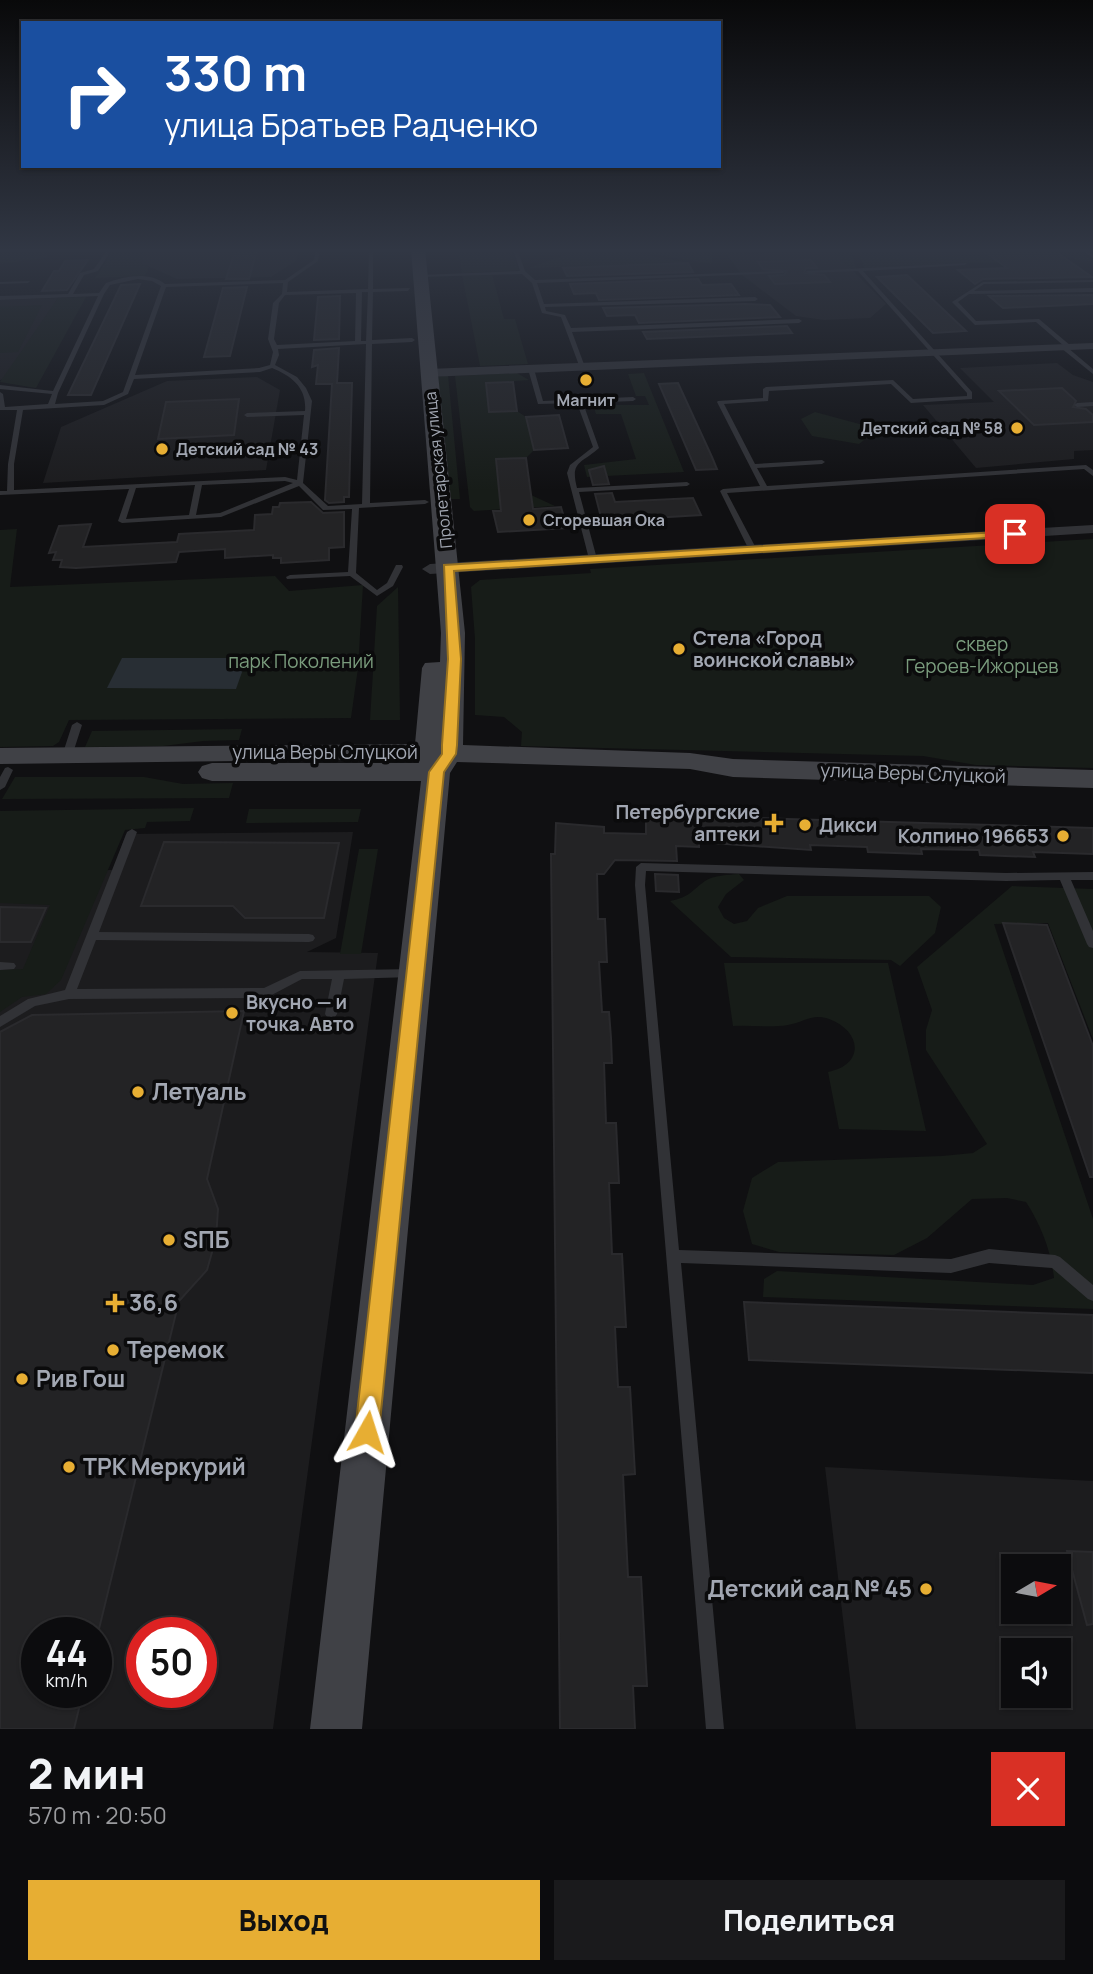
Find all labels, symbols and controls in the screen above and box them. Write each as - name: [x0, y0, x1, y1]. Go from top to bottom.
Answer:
- text: 330 m: [164, 39, 307, 106]
- icon: right: [49, 49, 140, 140]
- text: улица Братьев Радченко: [164, 103, 538, 147]
- marker: Магнит: [578, 372, 594, 388]
- place label: Магнит: [557, 389, 616, 411]
- street label: Пролетарская улица: [419, 391, 457, 549]
- place label: Детский сад № 58: [861, 417, 1003, 439]
- marker: Детский сад № 58: [1009, 420, 1025, 436]
- place label: Детский сад № 43: [176, 438, 318, 460]
- marker: Детский сад № 43: [154, 441, 170, 457]
- pin: [985, 504, 1045, 564]
- place label: Сгоревшая Ока: [543, 509, 665, 531]
- marker: Сгоревшая Ока: [521, 512, 537, 528]
- icon: arrive: [996, 515, 1034, 553]
- place label: Стела «Город воинской славы»: [693, 625, 856, 673]
- park label: сквер Героев-Ижорцев: [906, 631, 1059, 679]
- marker: Стела «Город воинской славы»: [671, 641, 687, 657]
- park label: парк Поколений: [228, 648, 374, 674]
- street label: улица Веры Слуцкой: [232, 739, 418, 765]
- street label: улица Веры Слуцкой: [820, 757, 1006, 789]
- place label: Петербургские аптеки: [615, 799, 760, 847]
- place label: Дикси: [819, 812, 877, 838]
- marker: Петербургские аптеки: [766, 815, 782, 831]
- marker: Дикси: [797, 817, 813, 833]
- place label: Колпино 196653: [898, 823, 1049, 849]
- marker: Колпино 196653: [1055, 828, 1071, 844]
- place label: Вкусно — и точка. Авто: [246, 989, 354, 1037]
- marker: Вкусно — и точка. Авто: [224, 1005, 240, 1021]
- place label: Летуаль: [152, 1075, 247, 1107]
- marker: Летуаль: [130, 1084, 146, 1100]
- place label: SПБ: [183, 1223, 229, 1255]
- marker: SПБ: [161, 1232, 177, 1248]
- place label: 36,6: [129, 1286, 178, 1318]
- marker: 36,6: [107, 1295, 123, 1311]
- place label: Теремок: [127, 1333, 225, 1365]
- marker: Теремок: [105, 1342, 121, 1358]
- place label: Рив Гош: [36, 1362, 125, 1394]
- marker: Рив Гош: [14, 1371, 30, 1387]
- position arrow: [330, 1395, 404, 1469]
- place label: ТРК Меркурий: [83, 1450, 246, 1482]
- marker: ТРК Меркурий: [61, 1459, 77, 1475]
- north arrow: [1001, 1554, 1071, 1624]
- map controls: [1001, 1554, 1071, 1708]
- place label: Детский сад № 45: [708, 1572, 912, 1604]
- marker: Детский сад № 45: [918, 1581, 934, 1597]
- speed limit sign: 50: [126, 1617, 217, 1708]
- text: 44: [45, 1629, 88, 1677]
- button: sound: [1001, 1638, 1071, 1708]
- text: km/h: [46, 1668, 87, 1692]
- text: 2 мин: [28, 1744, 145, 1802]
- button: close: [991, 1752, 1065, 1826]
- text: 570 m · 20:50: [28, 1799, 167, 1831]
- button: Выход: [28, 1880, 540, 1960]
- button: Поделиться: [554, 1880, 1065, 1960]

